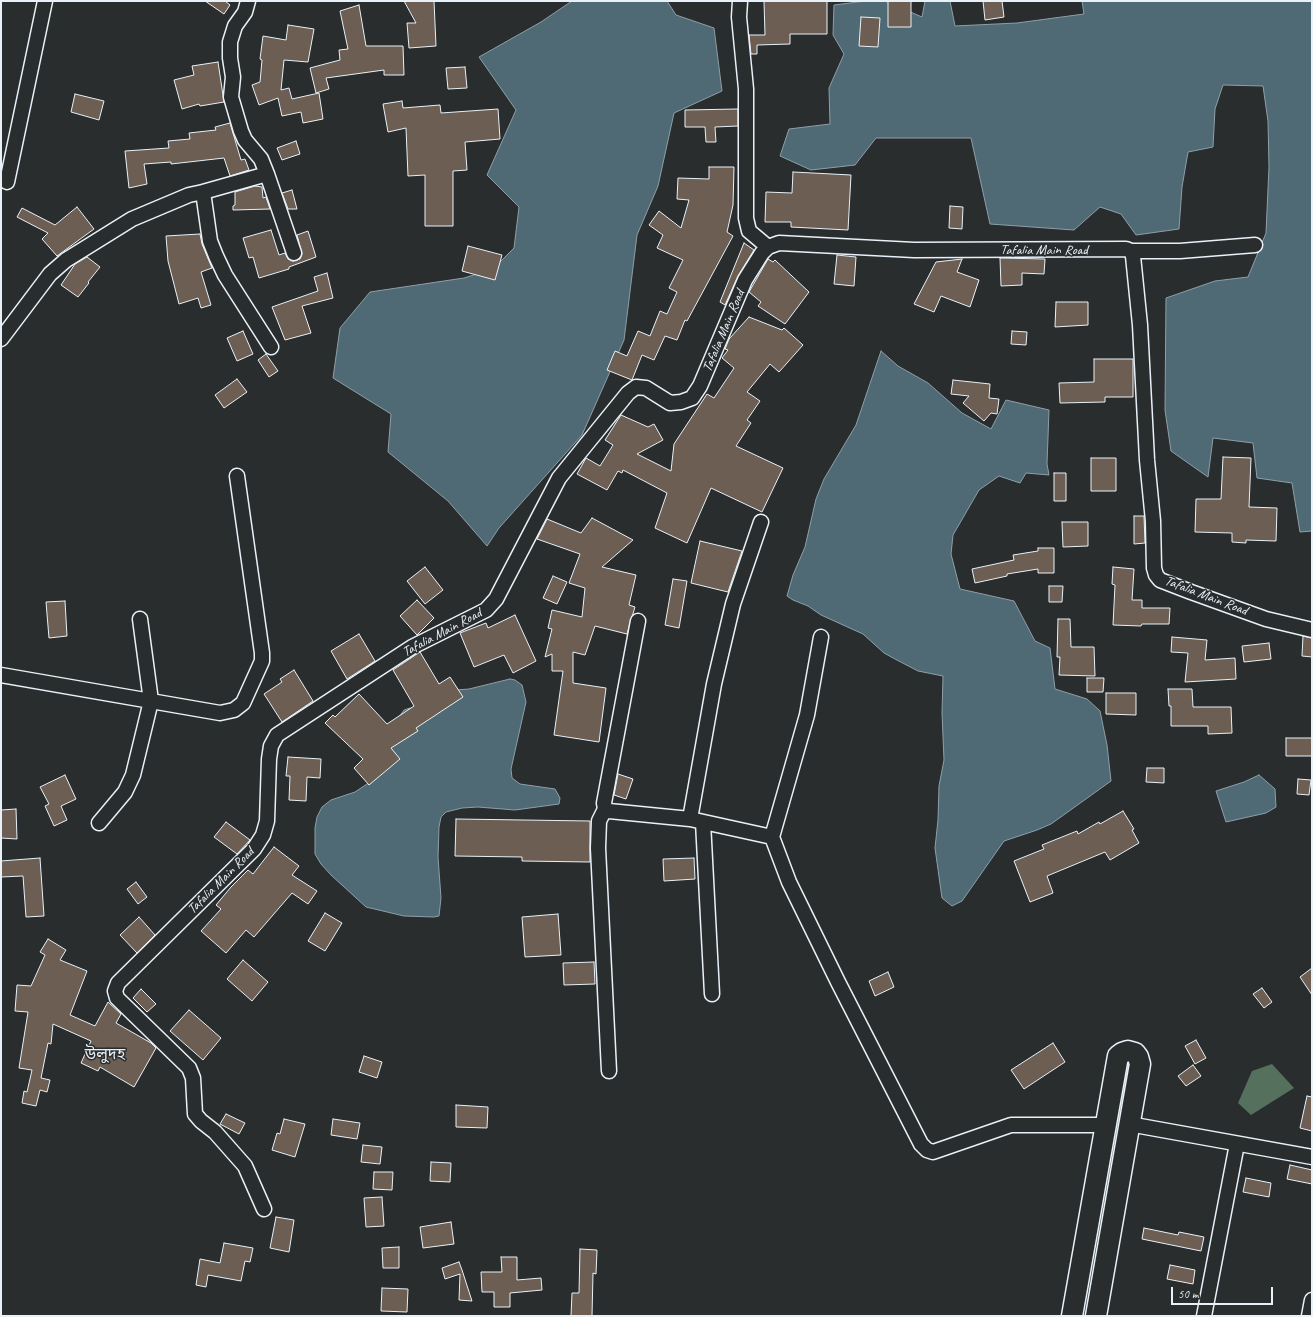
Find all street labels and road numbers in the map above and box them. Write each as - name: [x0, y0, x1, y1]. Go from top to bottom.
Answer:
- street label: Tafalia Main Road: [1000, 242, 1088, 258]
- street label: Tafalia Main Road: [699, 287, 749, 375]
- street label: Tafalia Main Road: [1162, 572, 1250, 620]
- street label: Tafalia Main Road: [399, 605, 485, 661]
- street label: Tafalia Main Road: [184, 844, 258, 918]

